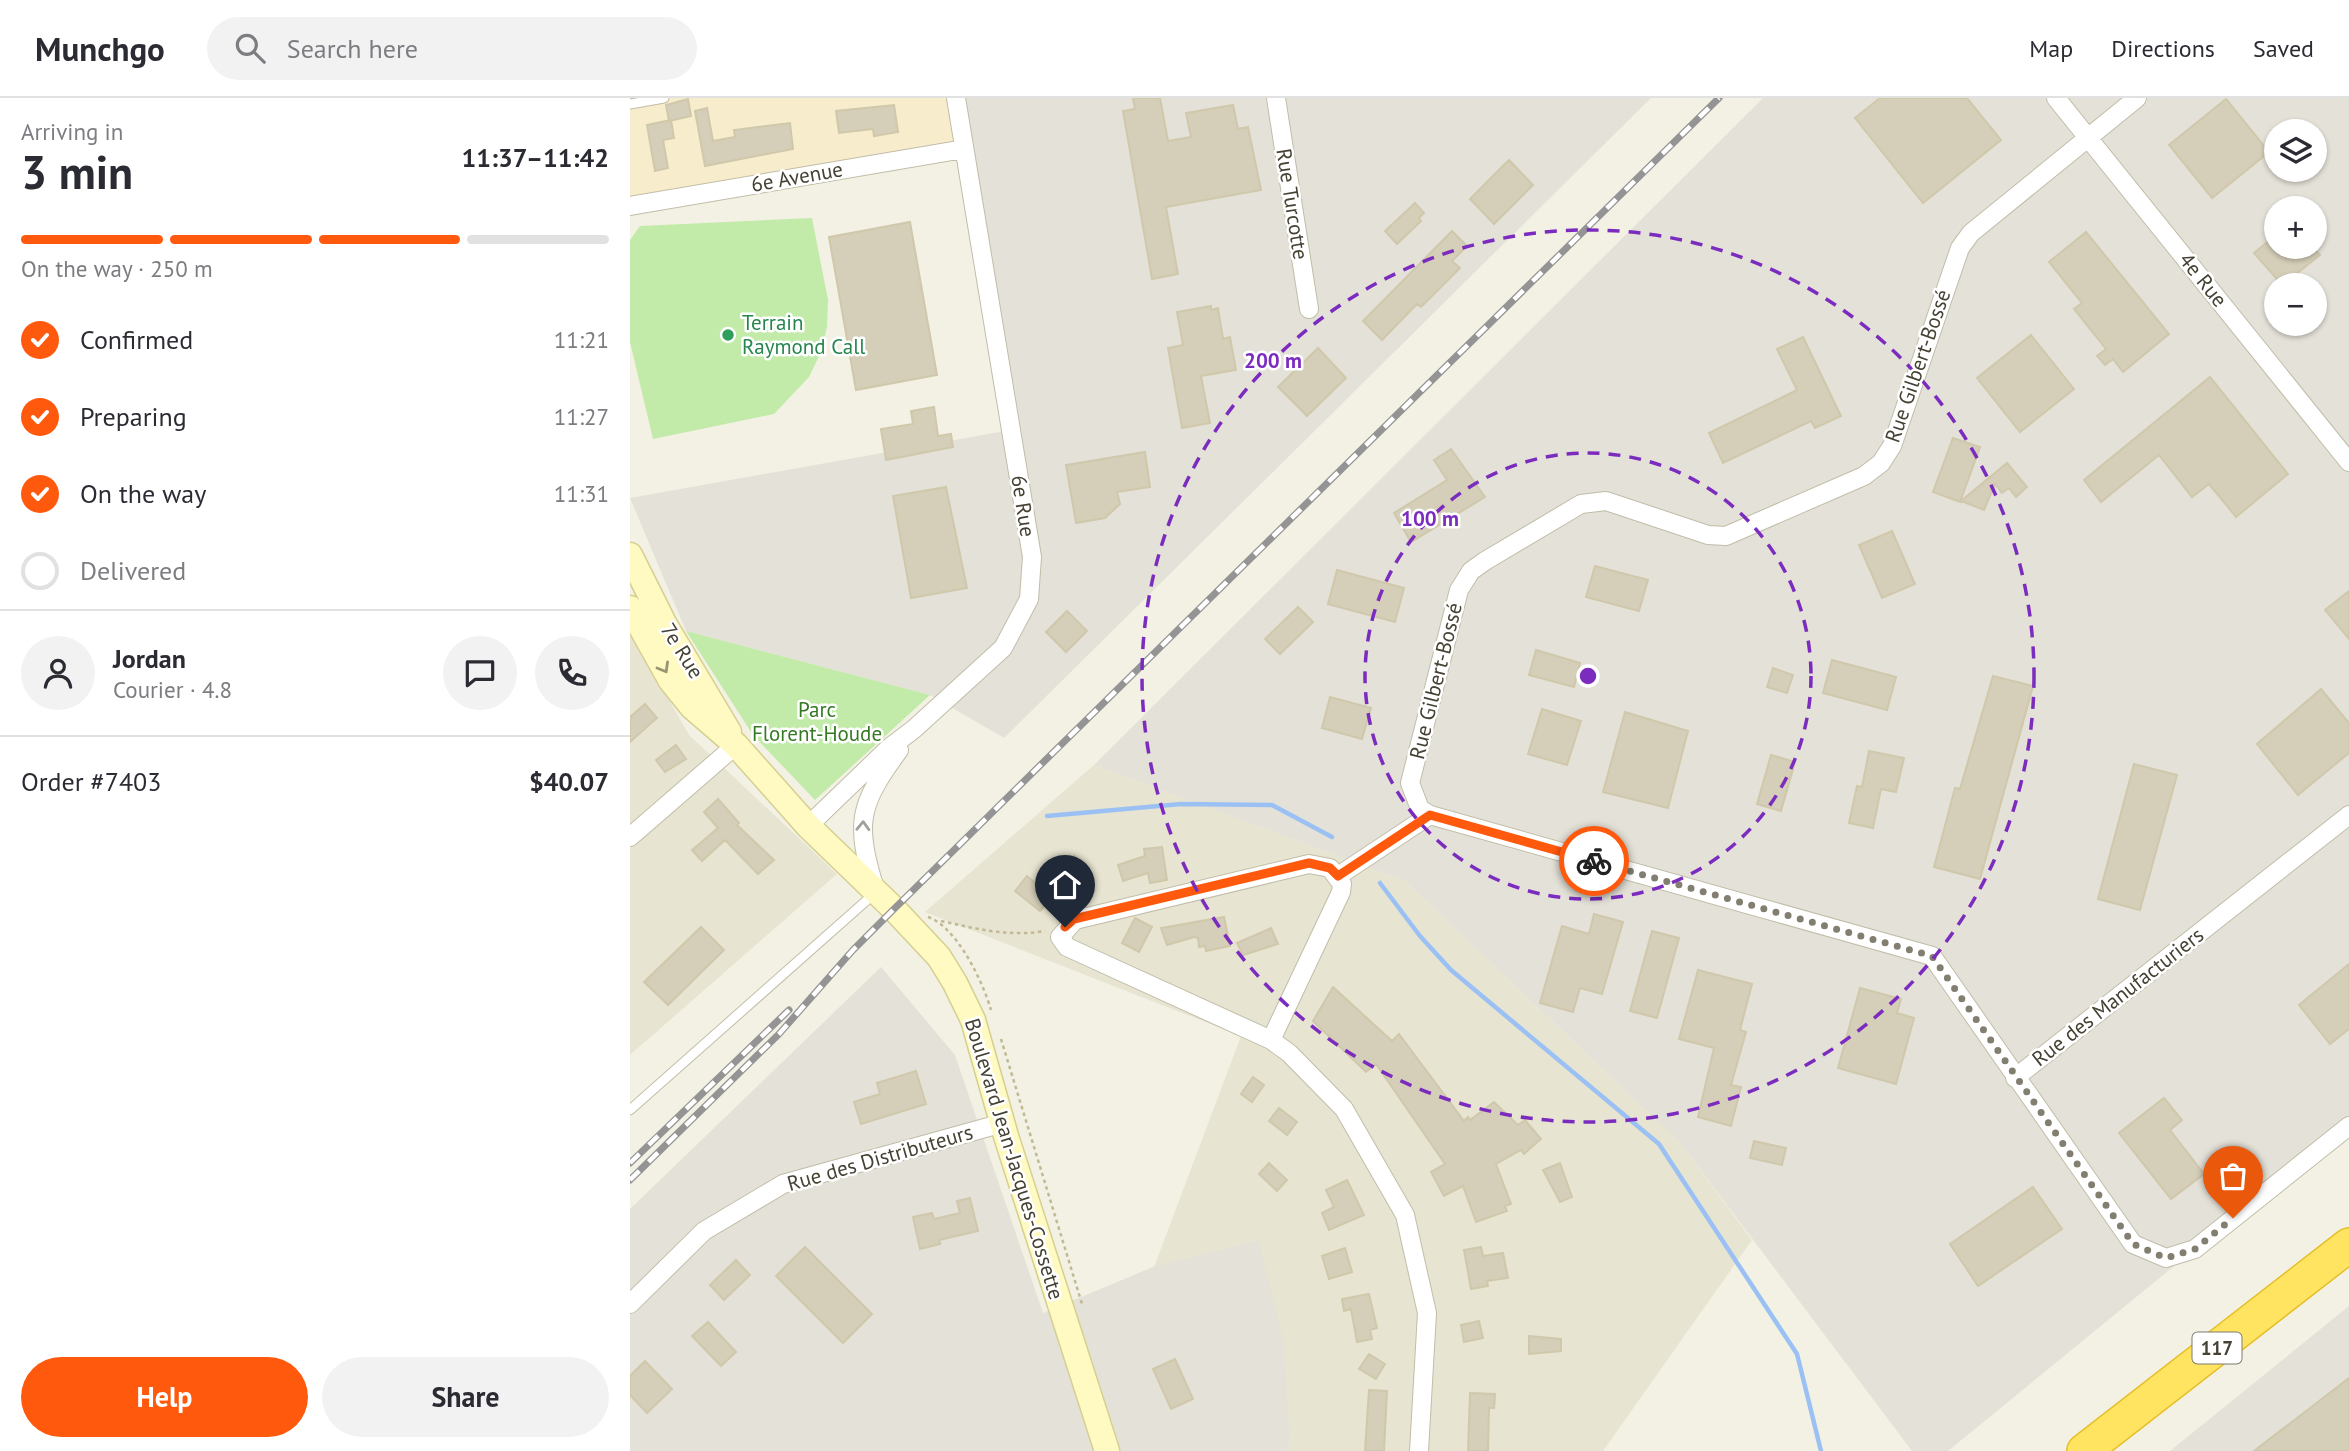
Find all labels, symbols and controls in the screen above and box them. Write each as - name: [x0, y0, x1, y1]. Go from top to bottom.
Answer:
- search box: [207, 17, 697, 80]
- text: Munchgo: [35, 27, 165, 70]
- icon: search: [231, 29, 269, 67]
- text: Search here: [287, 32, 418, 65]
- text: Map: [2029, 33, 2073, 64]
- text: Directions: [2111, 33, 2215, 64]
- text: Saved: [2253, 33, 2314, 64]
- text: Arriving in: [21, 117, 123, 146]
- map controls: [2264, 119, 2327, 336]
- button: layers: [2264, 119, 2327, 182]
- text: 11:37–11:42: [462, 141, 609, 174]
- text: 3 min: [21, 142, 133, 202]
- street label: Rue Turcotte: [1270, 146, 1315, 261]
- street label: 6e Avenue: [749, 155, 845, 198]
- button: +: [2264, 196, 2327, 259]
- street label: 4e Rue: [2173, 247, 2233, 312]
- text: On the way · 250 m: [21, 254, 213, 283]
- button: −: [2264, 273, 2327, 336]
- street label: Rue Gilbert-Bossé: [1879, 286, 1956, 446]
- place label: Terrain Raymond Call: [742, 309, 866, 360]
- icon: check: [21, 321, 59, 359]
- text: Confirmed: [80, 323, 193, 356]
- text: 11:21: [554, 325, 609, 354]
- marker: Terrain Raymond Call: [720, 327, 736, 343]
- text: 200 m: [1244, 347, 1302, 374]
- icon: check: [21, 398, 59, 436]
- text: Preparing: [80, 400, 187, 433]
- text: 11:27: [554, 402, 609, 431]
- street label: 6e Rue: [1005, 473, 1042, 539]
- icon: check: [21, 475, 59, 513]
- text: On the way: [80, 477, 206, 510]
- text: 11:31: [554, 479, 609, 508]
- text: 100 m: [1401, 505, 1459, 532]
- text: Delivered: [80, 554, 186, 587]
- street label: Rue Gilbert-Bossé: [1403, 600, 1468, 762]
- street label: 7e Rue: [655, 618, 710, 684]
- button: person: [21, 636, 95, 710]
- button: chat: [443, 636, 517, 710]
- button: phone: [535, 636, 609, 710]
- text: Jordan: [113, 642, 186, 675]
- one-way arrow: [656, 660, 669, 673]
- centre of rings: [1576, 664, 1600, 688]
- text: Courier · 4.8: [113, 675, 232, 704]
- park label: Parc Florent-Houde: [752, 696, 882, 747]
- text: Order #7403: [21, 765, 161, 798]
- text: $40.07: [529, 765, 609, 798]
- one-way arrow: [856, 820, 871, 831]
- courier: [1559, 826, 1629, 896]
- icon: bike: [1575, 842, 1613, 880]
- pin: [1035, 855, 1095, 927]
- icon: home: [1046, 866, 1084, 904]
- street label: Rue des Manufacturiers: [2026, 921, 2209, 1072]
- street label: Boulevard Jean-Jacques-Cossette: [959, 1015, 1070, 1303]
- street label: Rue des Distributeurs: [784, 1118, 976, 1197]
- pin: [2203, 1146, 2263, 1218]
- icon: bag: [2214, 1157, 2252, 1195]
- road number: 117: [2192, 1332, 2242, 1364]
- button: Help: [21, 1357, 308, 1437]
- button: Share: [322, 1357, 609, 1437]

